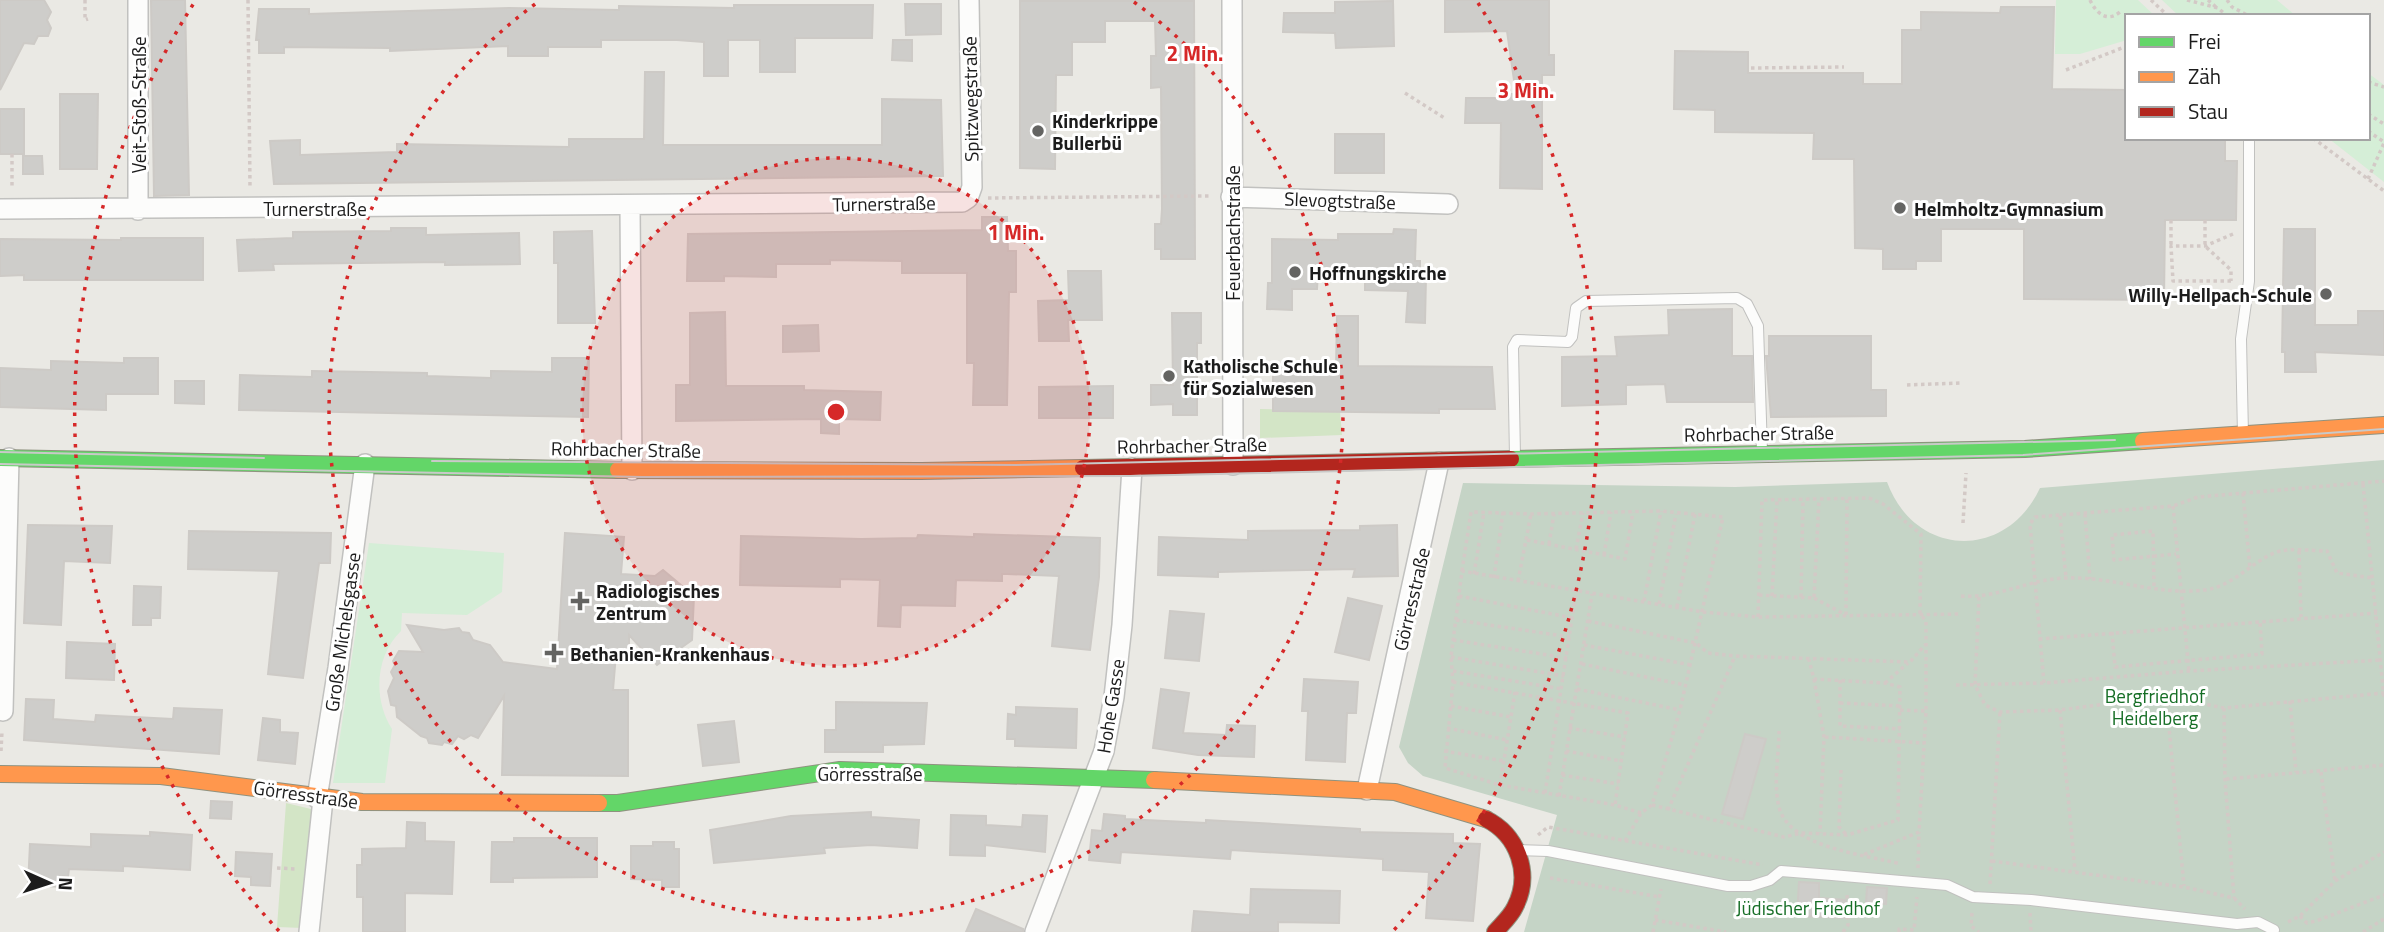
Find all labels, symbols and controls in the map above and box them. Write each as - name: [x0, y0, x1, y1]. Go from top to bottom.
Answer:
- legend: [2125, 14, 2370, 140]
- text: Frei: [2188, 25, 2221, 57]
- street label: Veit-Stoß-Straße: [124, 36, 153, 174]
- street label: Spitzwegstraße: [954, 36, 986, 162]
- text: 2 Min.: [1167, 37, 1223, 69]
- text: Zäh: [2188, 60, 2221, 92]
- text: 3 Min.: [1498, 74, 1554, 106]
- text: Stau: [2188, 95, 2228, 127]
- place label: Kinderkrippe Bullerbü: [1052, 106, 1158, 157]
- marker: Kinderkrippe Bullerbü: [1030, 123, 1046, 139]
- street label: Feuerbachstraße: [1218, 165, 1247, 301]
- street label: Slevogtstraße: [1284, 184, 1396, 216]
- street label: Turnerstraße: [832, 188, 936, 218]
- street label: Turnerstraße: [263, 194, 367, 223]
- place label: Helmholtz-Gymnasium: [1914, 194, 2104, 223]
- marker: Helmholtz-Gymnasium: [1892, 200, 1908, 216]
- text: 1 Min.: [988, 216, 1044, 248]
- place label: Hoffnungskirche: [1309, 258, 1447, 287]
- marker: Hoffnungskirche: [1287, 264, 1303, 280]
- place label: Willy-Hellpach-Schule: [2128, 280, 2312, 309]
- marker: Willy-Hellpach-Schule: [2318, 286, 2334, 302]
- place label: Katholische Schule für Sozialwesen: [1183, 351, 1338, 402]
- marker: Katholische Schule für Sozialwesen: [1161, 368, 1177, 384]
- centre of rings: [824, 400, 848, 424]
- street label: Rohrbacher Straße: [1684, 417, 1834, 449]
- street label: Rohrbacher Straße: [1117, 429, 1267, 461]
- street label: Rohrbacher Straße: [551, 433, 701, 465]
- street label: Görresstraße: [1385, 544, 1437, 654]
- street label: Große Michelsgasse: [316, 550, 368, 714]
- place label: Radiologisches Zentrum: [596, 576, 720, 627]
- marker: Radiologisches Zentrum: [570, 591, 590, 611]
- place label: Bethanien-Krankenhaus: [570, 639, 770, 668]
- marker: Bethanien-Krankenhaus: [544, 643, 564, 663]
- street label: Hohe Gasse: [1088, 657, 1132, 755]
- park label: Bergfriedhof Heidelberg: [2105, 681, 2206, 732]
- street label: Görresstraße: [817, 759, 923, 788]
- street label: Görresstraße: [252, 772, 360, 816]
- north arrow: [14, 848, 84, 918]
- text: N: [52, 877, 81, 891]
- park label: Jüdischer Friedhof: [1736, 893, 1881, 922]

